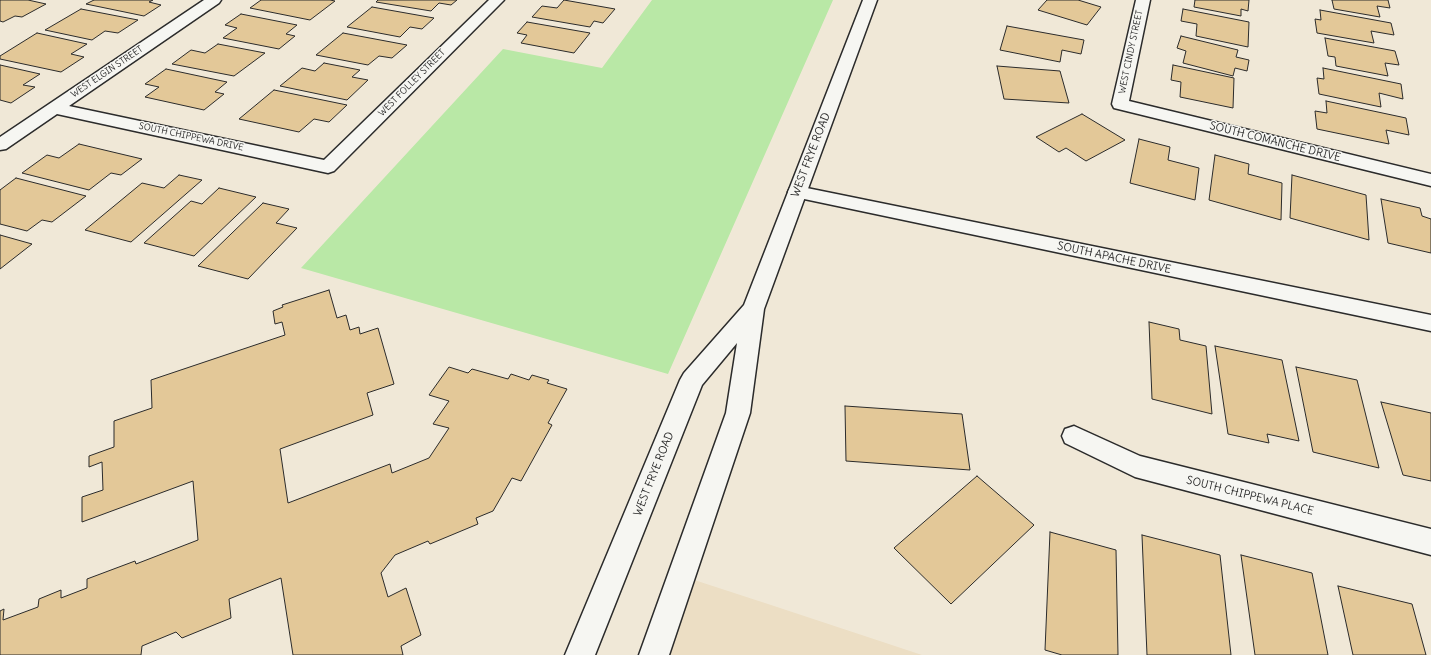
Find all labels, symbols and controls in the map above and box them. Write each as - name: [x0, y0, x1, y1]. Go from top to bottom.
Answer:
- street label: WEST CINDY STREET: [1117, 9, 1145, 95]
- street label: WEST ELGIN STREET: [69, 44, 145, 100]
- street label: WEST FOLLEY STREET: [376, 47, 448, 119]
- street label: WEST FRYE ROAD: [789, 111, 833, 199]
- street label: SOUTH COMANCHE DRIVE: [1208, 119, 1342, 165]
- street label: SOUTH CHIPPEWA DRIVE: [138, 121, 244, 153]
- street label: SOUTH APACHE DRIVE: [1056, 239, 1172, 277]
- street label: WEST FRYE ROAD: [631, 430, 677, 518]
- street label: SOUTH CHIPPEWA PLACE: [1185, 474, 1315, 518]

